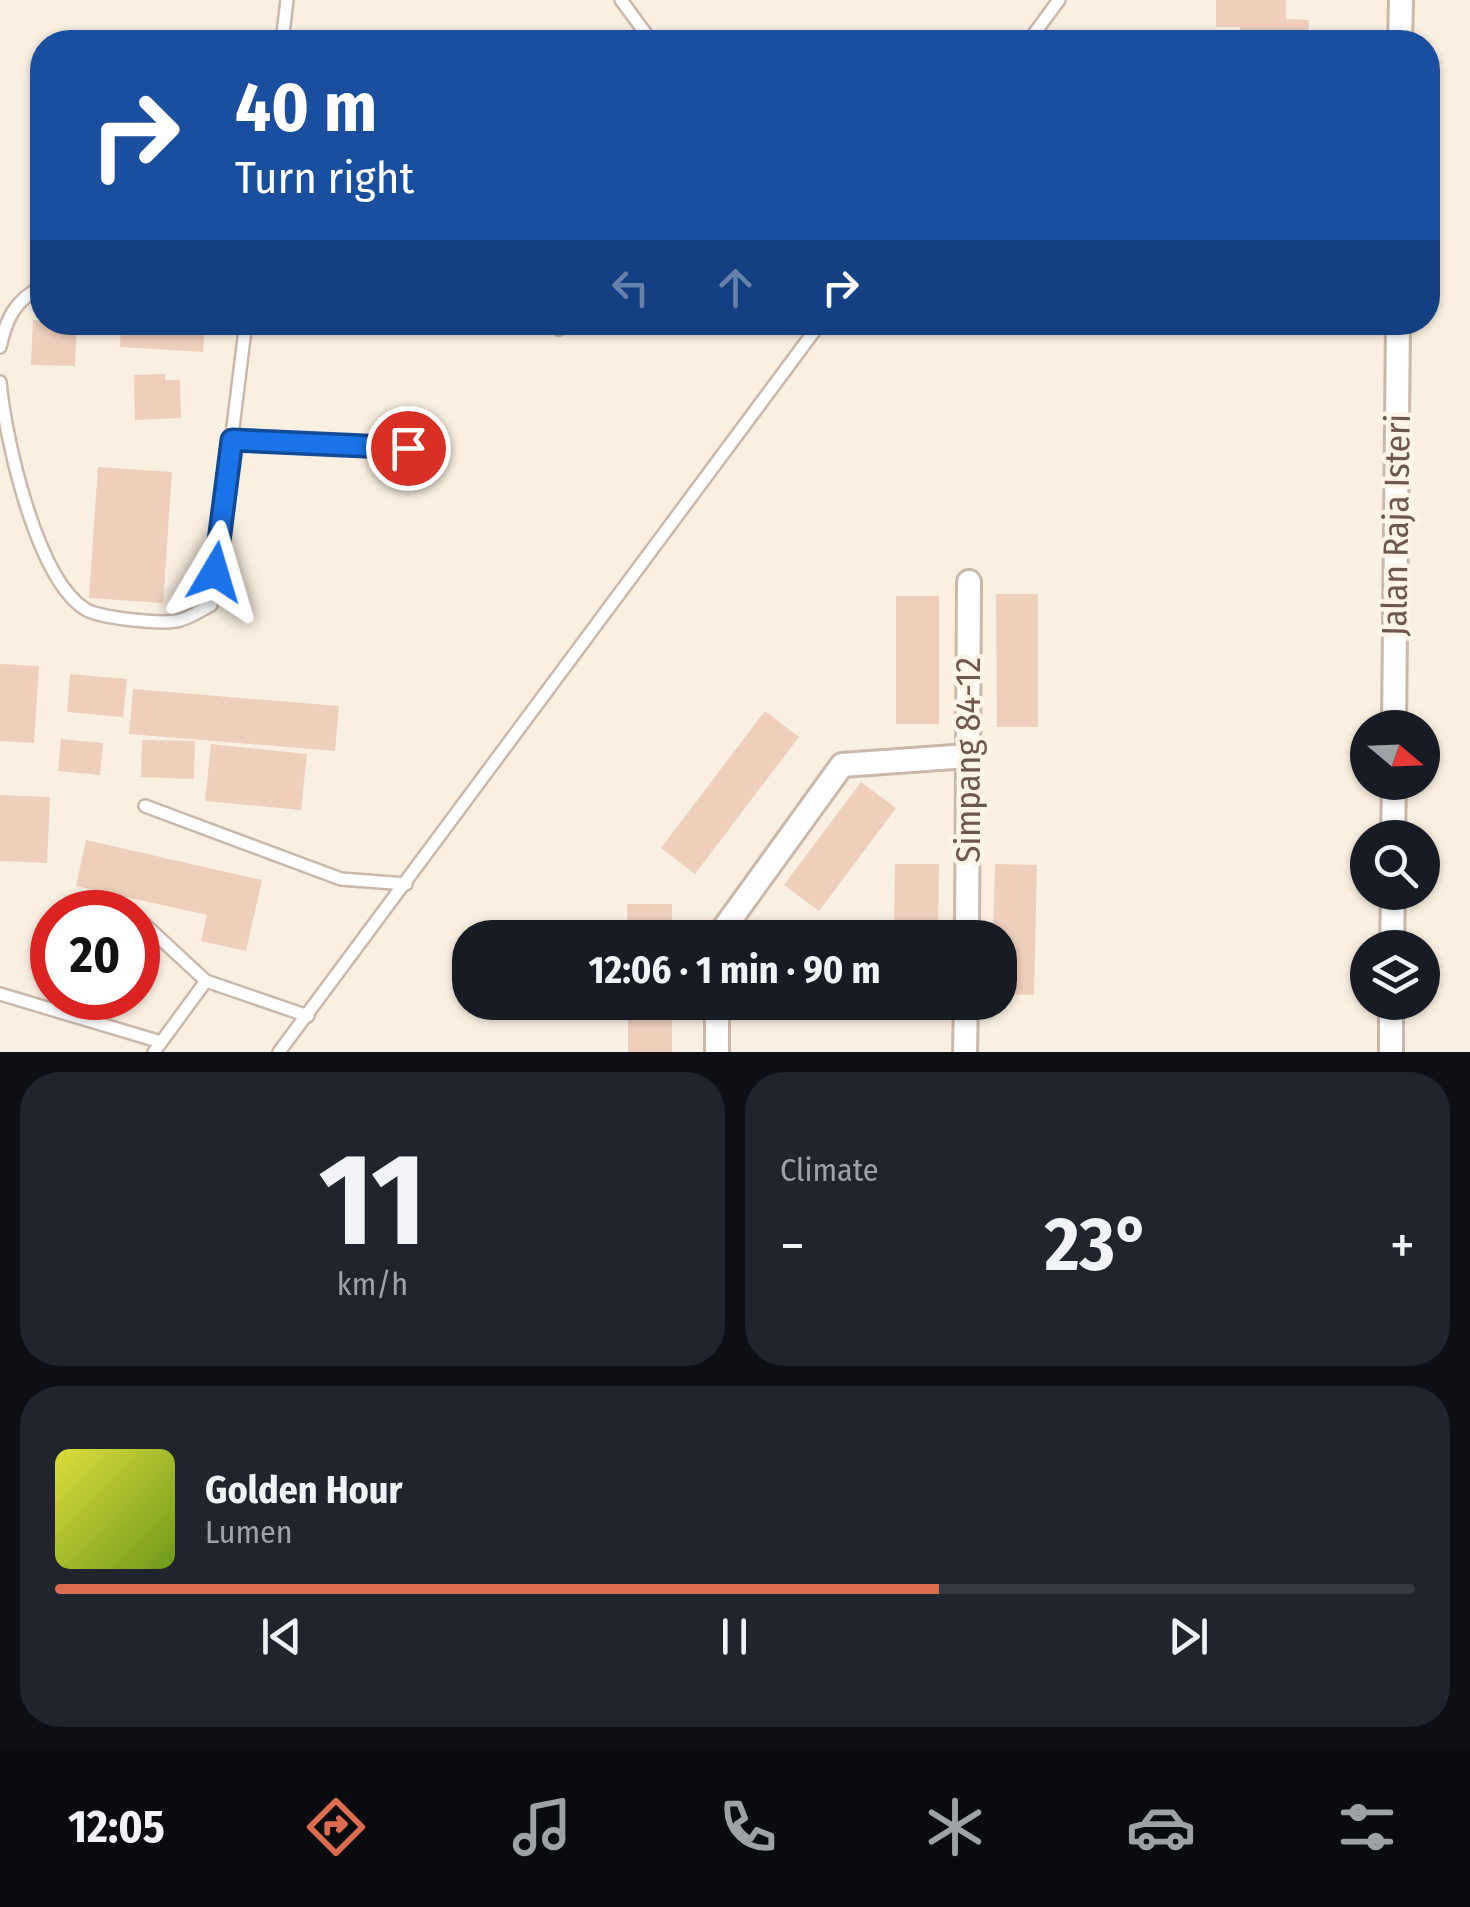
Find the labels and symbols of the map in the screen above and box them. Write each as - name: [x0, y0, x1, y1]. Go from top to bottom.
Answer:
- pin: [366, 406, 451, 491]
- street label: Jalan Raja Isteri: [1373, 413, 1419, 637]
- position arrow: [163, 520, 267, 624]
- street label: Simpang 84-12: [947, 657, 989, 863]
- north arrow: [1350, 710, 1440, 800]
- speed limit sign: 20: [30, 890, 160, 1020]

